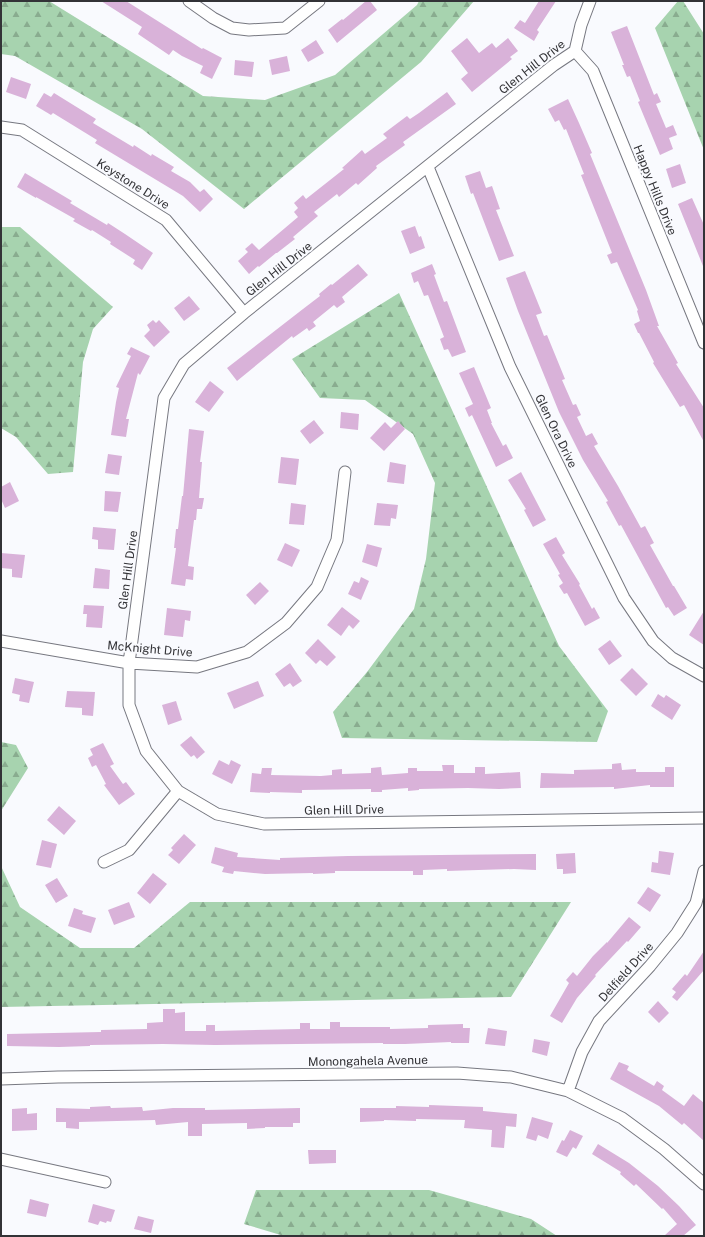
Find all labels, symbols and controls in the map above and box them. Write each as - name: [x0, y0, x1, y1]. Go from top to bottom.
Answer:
- street label: Glen Hill Drive: [496, 37, 568, 97]
- street label: Happy Hills Drive: [631, 143, 680, 237]
- street label: Keystone Drive: [94, 156, 172, 212]
- street label: Glen Hill Drive: [243, 239, 315, 299]
- street label: Glen Ora Drive: [532, 392, 580, 470]
- street label: Glen Hill Drive: [116, 529, 141, 610]
- street label: McKnight Drive: [107, 638, 193, 660]
- street label: Glen Hill Drive: [304, 802, 384, 818]
- street label: Delfield Drive: [596, 939, 656, 1005]
- street label: Monongahela Avenue: [308, 1053, 428, 1069]

